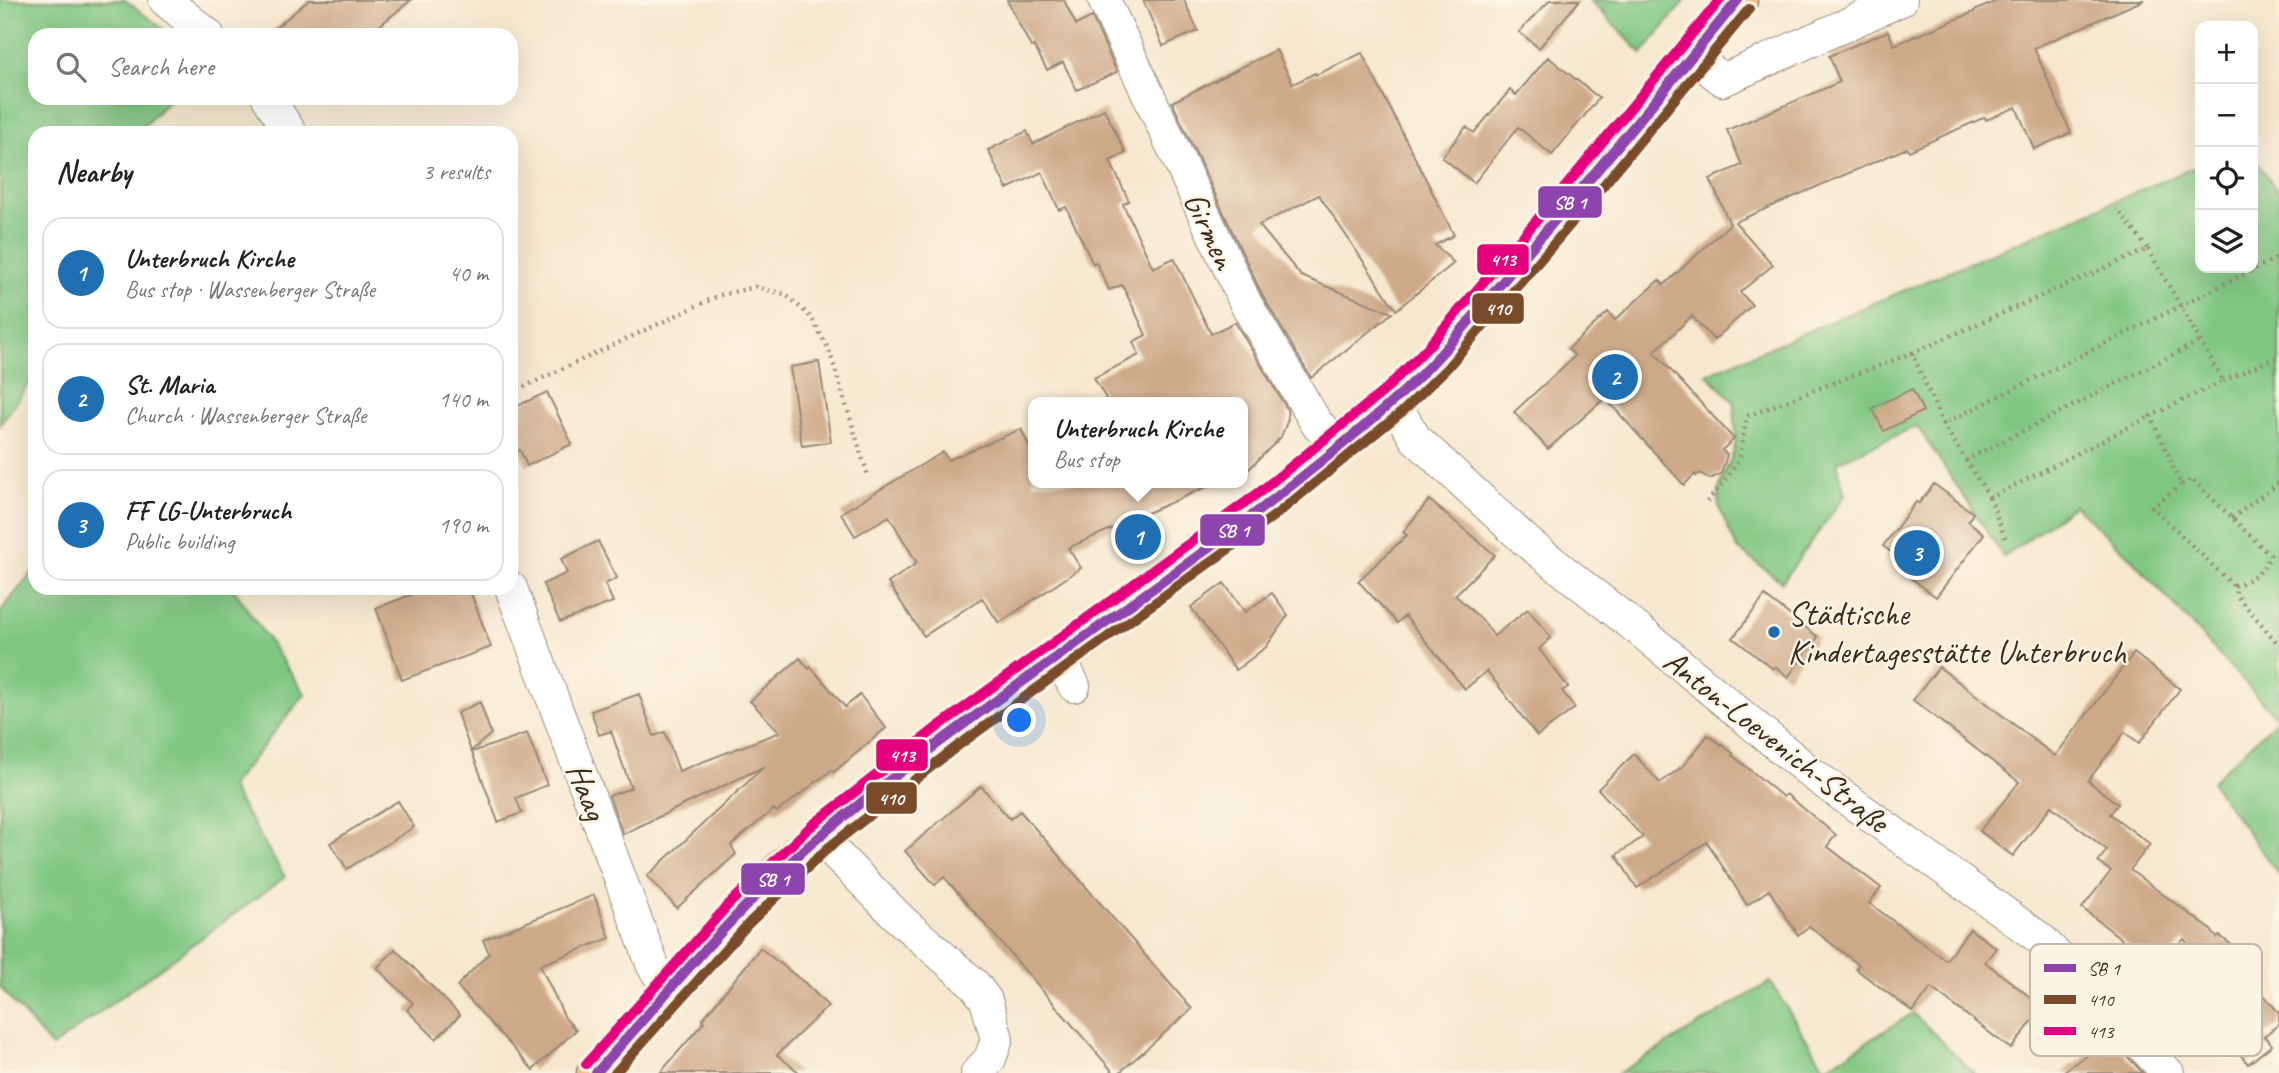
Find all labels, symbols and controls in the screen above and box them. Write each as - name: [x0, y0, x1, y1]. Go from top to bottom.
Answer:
- map controls: [2195, 21, 2258, 273]
- button: +: [2195, 21, 2258, 84]
- search box: [28, 28, 518, 105]
- icon: search: [52, 48, 90, 86]
- text: Search here: [108, 50, 214, 83]
- button: −: [2195, 84, 2258, 147]
- button: locate: [2195, 147, 2258, 210]
- text: Nearby: [56, 153, 132, 191]
- text: 3 results: [423, 157, 490, 186]
- street label: Girmen: [1174, 185, 1247, 278]
- line badge: SB 1: [1537, 185, 1603, 219]
- text: SB 1: [1554, 191, 1589, 215]
- button: layers: [2195, 210, 2258, 273]
- text: Unterbruch Kirche: [125, 242, 294, 275]
- line badge: 413: [1476, 243, 1530, 276]
- text: 413: [1490, 248, 1518, 272]
- text: 1: [76, 259, 86, 288]
- text: 40 m: [449, 259, 488, 288]
- text: Bus stop · Wassenberger Straße: [125, 275, 375, 304]
- line badge: 410: [1471, 292, 1525, 325]
- text: 410: [1485, 297, 1513, 321]
- pin: 2: [1592, 351, 1638, 403]
- text: St. Maria: [125, 368, 214, 401]
- text: 2: [76, 385, 86, 414]
- text: 140 m: [439, 385, 488, 414]
- popup: [1028, 397, 1248, 488]
- text: Church · Wassenberger Straße: [125, 401, 366, 430]
- text: Unterbruch Kirche: [1054, 412, 1222, 445]
- text: Bus stop: [1054, 445, 1120, 474]
- text: FF LG-Unterbruch: [125, 494, 291, 527]
- text: 3: [76, 511, 86, 540]
- text: 190 m: [439, 511, 488, 540]
- pin: 1: [1115, 511, 1161, 563]
- line badge: SB 1: [1199, 513, 1266, 547]
- text: SB 1: [1217, 519, 1252, 543]
- text: Public building: [125, 527, 234, 556]
- pin: 3: [1894, 527, 1940, 579]
- place label: Städtische Kindertagesstätte Unterbruch: [1788, 593, 2127, 673]
- marker: Städtische Kindertagesstätte Unterbruch: [1766, 624, 1782, 640]
- street label: Anton-Loevenich-Straße: [1655, 640, 1899, 843]
- your location: [1002, 703, 1036, 737]
- line badge: 413: [875, 738, 929, 772]
- text: 413: [889, 744, 917, 768]
- street label: Haag: [557, 757, 618, 827]
- line badge: 410: [865, 781, 918, 815]
- text: 410: [878, 787, 906, 811]
- line badge: SB 1: [740, 862, 806, 896]
- text: SB 1: [757, 868, 792, 892]
- legend: [2030, 944, 2262, 1056]
- text: SB 1: [2088, 957, 2122, 981]
- text: 410: [2088, 988, 2115, 1012]
- text: 413: [2088, 1020, 2115, 1044]

